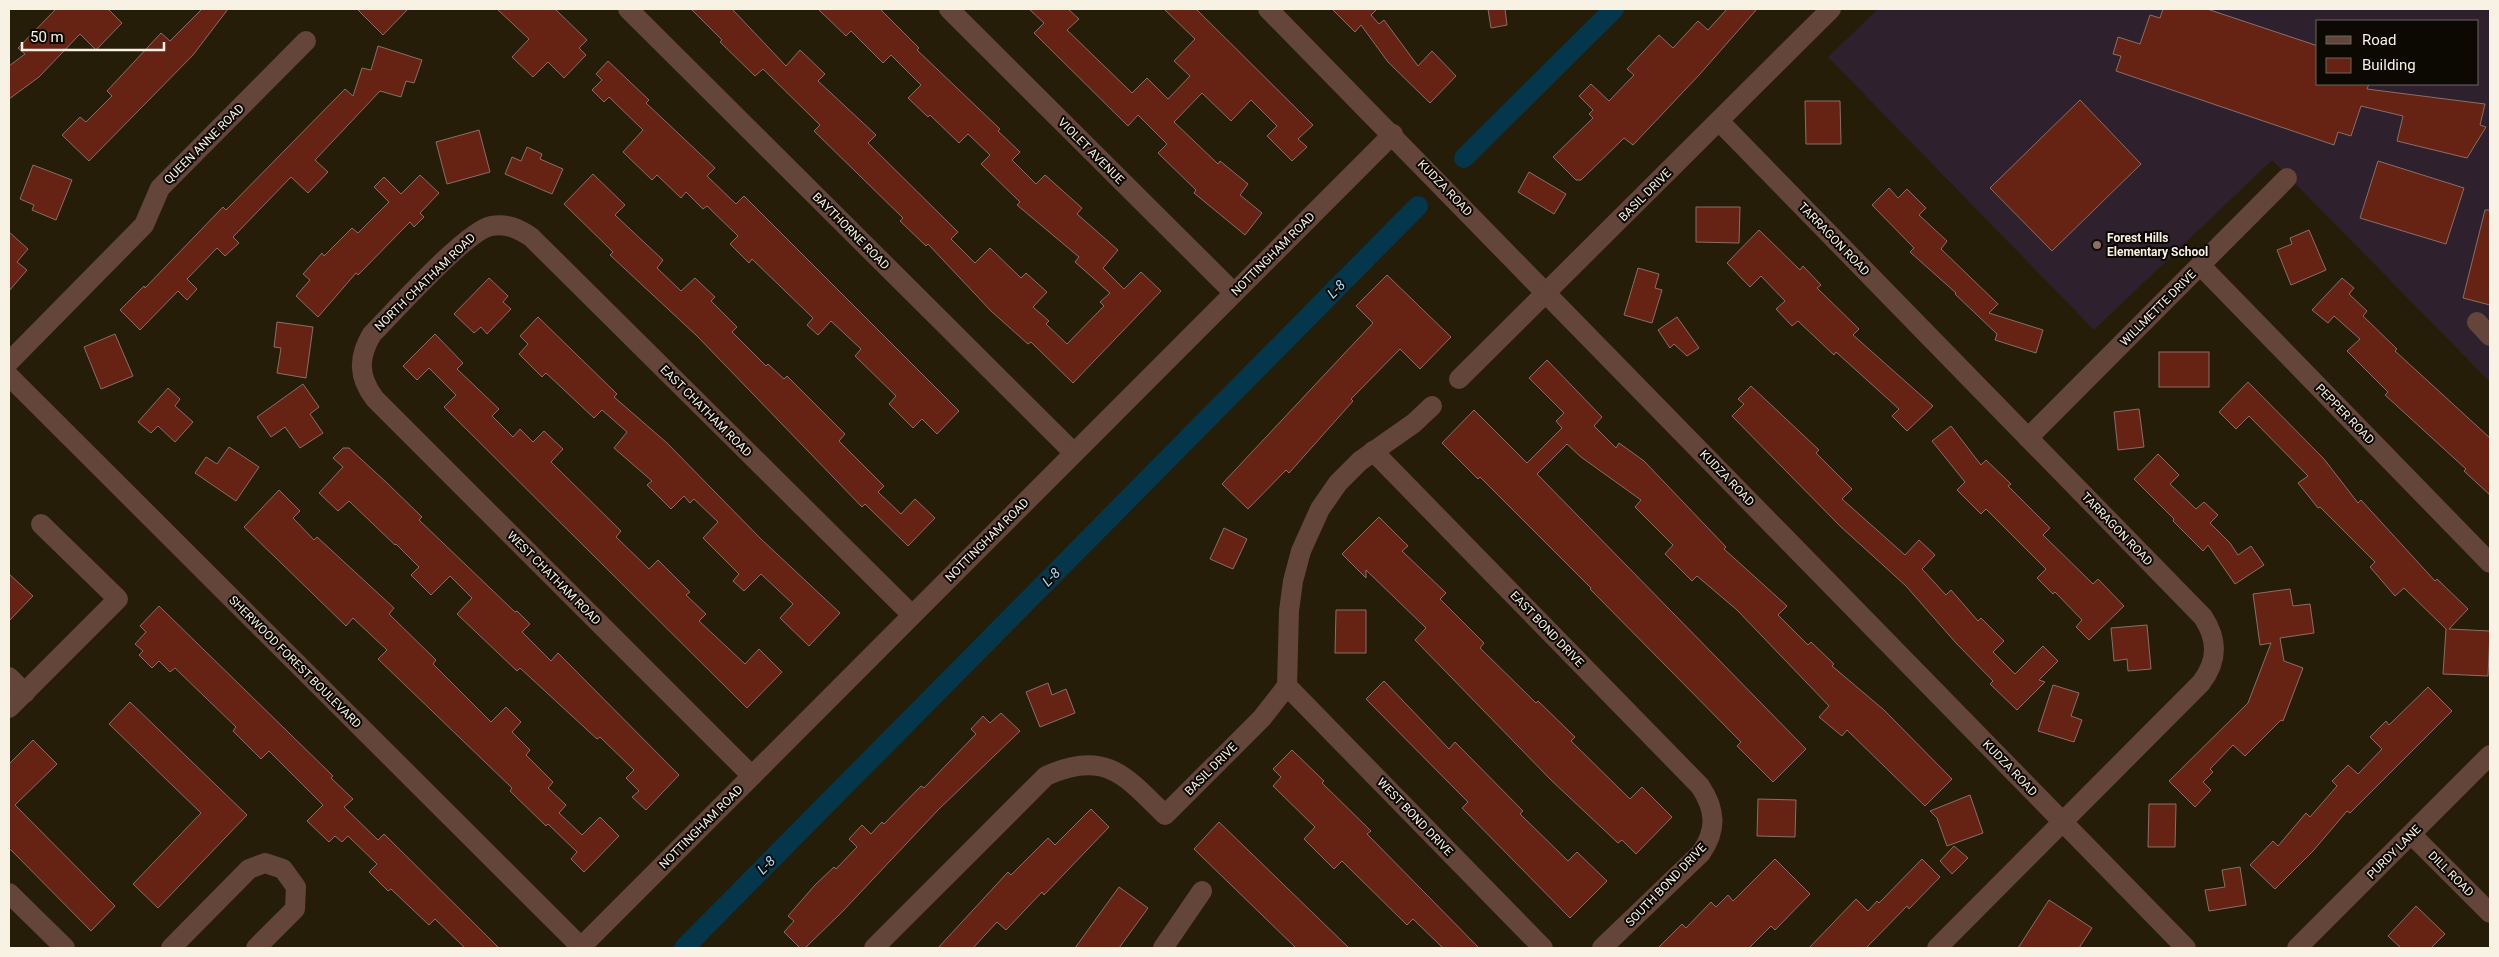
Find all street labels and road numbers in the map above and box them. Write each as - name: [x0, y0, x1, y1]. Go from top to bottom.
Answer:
- street label: QUEEN ANNE ROAD: [161, 101, 247, 187]
- street label: VIOLET AVENUE: [1055, 115, 1127, 187]
- street label: KUDZA ROAD: [1415, 157, 1475, 219]
- street label: BASIL DRIVE: [1616, 166, 1674, 224]
- street label: BAYTHORNE ROAD: [810, 190, 892, 272]
- street label: TARRAGON ROAD: [1796, 200, 1873, 279]
- street label: NOTTINGHAM ROAD: [1228, 209, 1318, 299]
- street label: NORTH CHATHAM ROAD: [372, 230, 478, 334]
- street label: WILLMETTE DRIVE: [2117, 267, 2199, 349]
- street label: EAST CHATHAM ROAD: [657, 362, 755, 460]
- street label: PEPPER ROAD: [2313, 381, 2377, 447]
- street label: KUDZA ROAD: [1697, 447, 1757, 509]
- street label: TARRAGON ROAD: [2079, 490, 2156, 569]
- street label: NOTTINGHAM ROAD: [942, 495, 1032, 585]
- street label: WEST CHATHAM ROAD: [504, 528, 604, 628]
- street label: EAST BOND DRIVE: [1507, 588, 1587, 670]
- street label: SHERWOOD FOREST BOULEVARD: [226, 593, 364, 731]
- street label: KUDZA ROAD: [1980, 737, 2040, 799]
- street label: BASIL DRIVE: [1182, 740, 1240, 798]
- street label: WEST BOND DRIVE: [1374, 775, 1456, 859]
- street label: NOTTINGHAM ROAD: [656, 782, 746, 872]
- street label: PURDY LANE: [2364, 822, 2424, 882]
- street label: SOUTH BOND DRIVE: [1623, 840, 1709, 929]
- street label: DILL ROAD: [2425, 848, 2477, 900]

